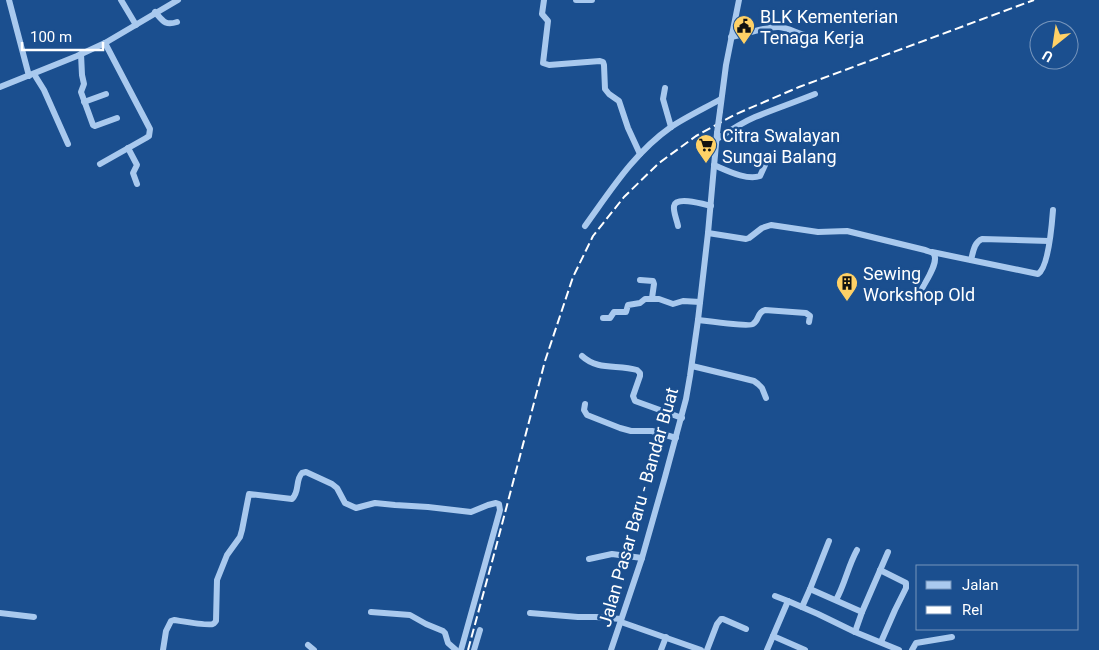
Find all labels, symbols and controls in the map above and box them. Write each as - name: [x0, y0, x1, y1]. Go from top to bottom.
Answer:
- place label: BLK Kementerian Tenaga Kerja: [760, 6, 898, 48]
- public building icon: BLK Kementerian Tenaga Kerja: [732, 14, 756, 45]
- scale bar: [22, 20, 104, 52]
- north arrow: [1029, 20, 1079, 70]
- text: 100 m: [30, 28, 72, 46]
- text: U: [1040, 47, 1055, 65]
- place label: Citra Swalayan Sungai Balang: [722, 125, 840, 167]
- supermarket icon: Citra Swalayan Sungai Balang: [694, 133, 718, 164]
- place label: Sewing Workshop Old: [863, 263, 975, 305]
- building icon: Sewing Workshop Old: [835, 271, 859, 302]
- street label: Jalan Pasar Baru - Bandar Buat: [594, 385, 682, 629]
- legend: [916, 565, 1079, 630]
- text: Jalan: [962, 576, 999, 594]
- text: Rel: [962, 601, 983, 619]

